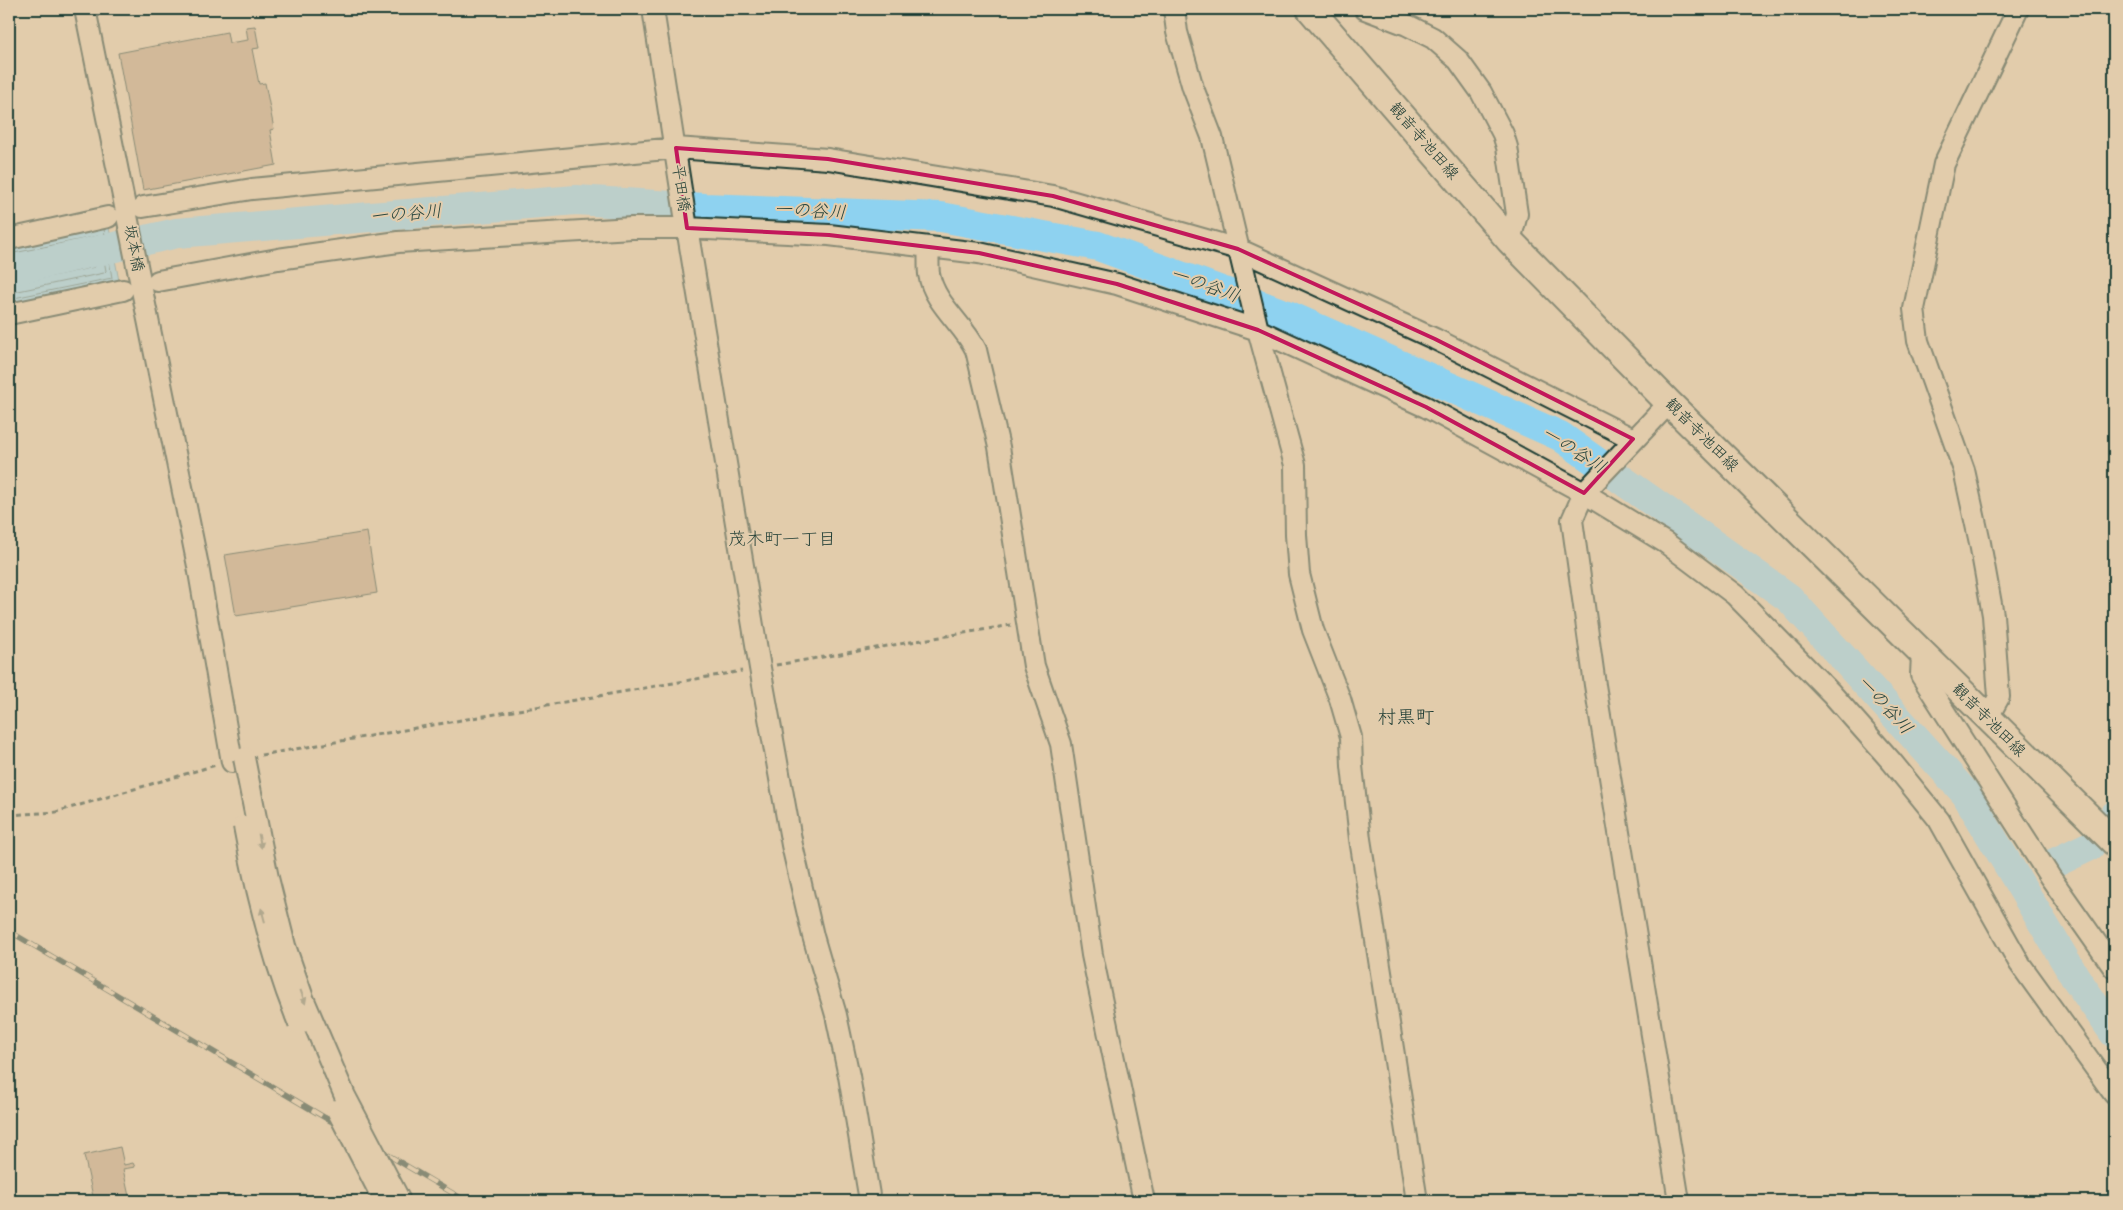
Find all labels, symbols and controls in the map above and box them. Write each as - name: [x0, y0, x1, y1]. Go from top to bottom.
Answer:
- street label: 観音寺池田線: [1386, 99, 1462, 183]
- street label: 平田橋: [669, 163, 693, 213]
- water label: 一の谷川: [773, 199, 847, 223]
- water label: 一の谷川: [369, 200, 443, 228]
- street label: 坂本橋: [121, 223, 147, 273]
- water label: 一の谷川: [1168, 263, 1242, 307]
- street label: 観音寺池田線: [1662, 395, 1742, 475]
- water label: 一の谷川: [1538, 422, 1610, 478]
- district label: 茂木町一丁目: [728, 529, 836, 550]
- water label: 一の谷川: [1853, 671, 1917, 739]
- street label: 観音寺池田線: [1949, 680, 2029, 760]
- district label: 村黒町: [1377, 706, 1435, 728]
- one-way arrow: [257, 833, 265, 849]
- one-way arrow: [259, 908, 267, 923]
- one-way arrow: [299, 990, 307, 1005]

